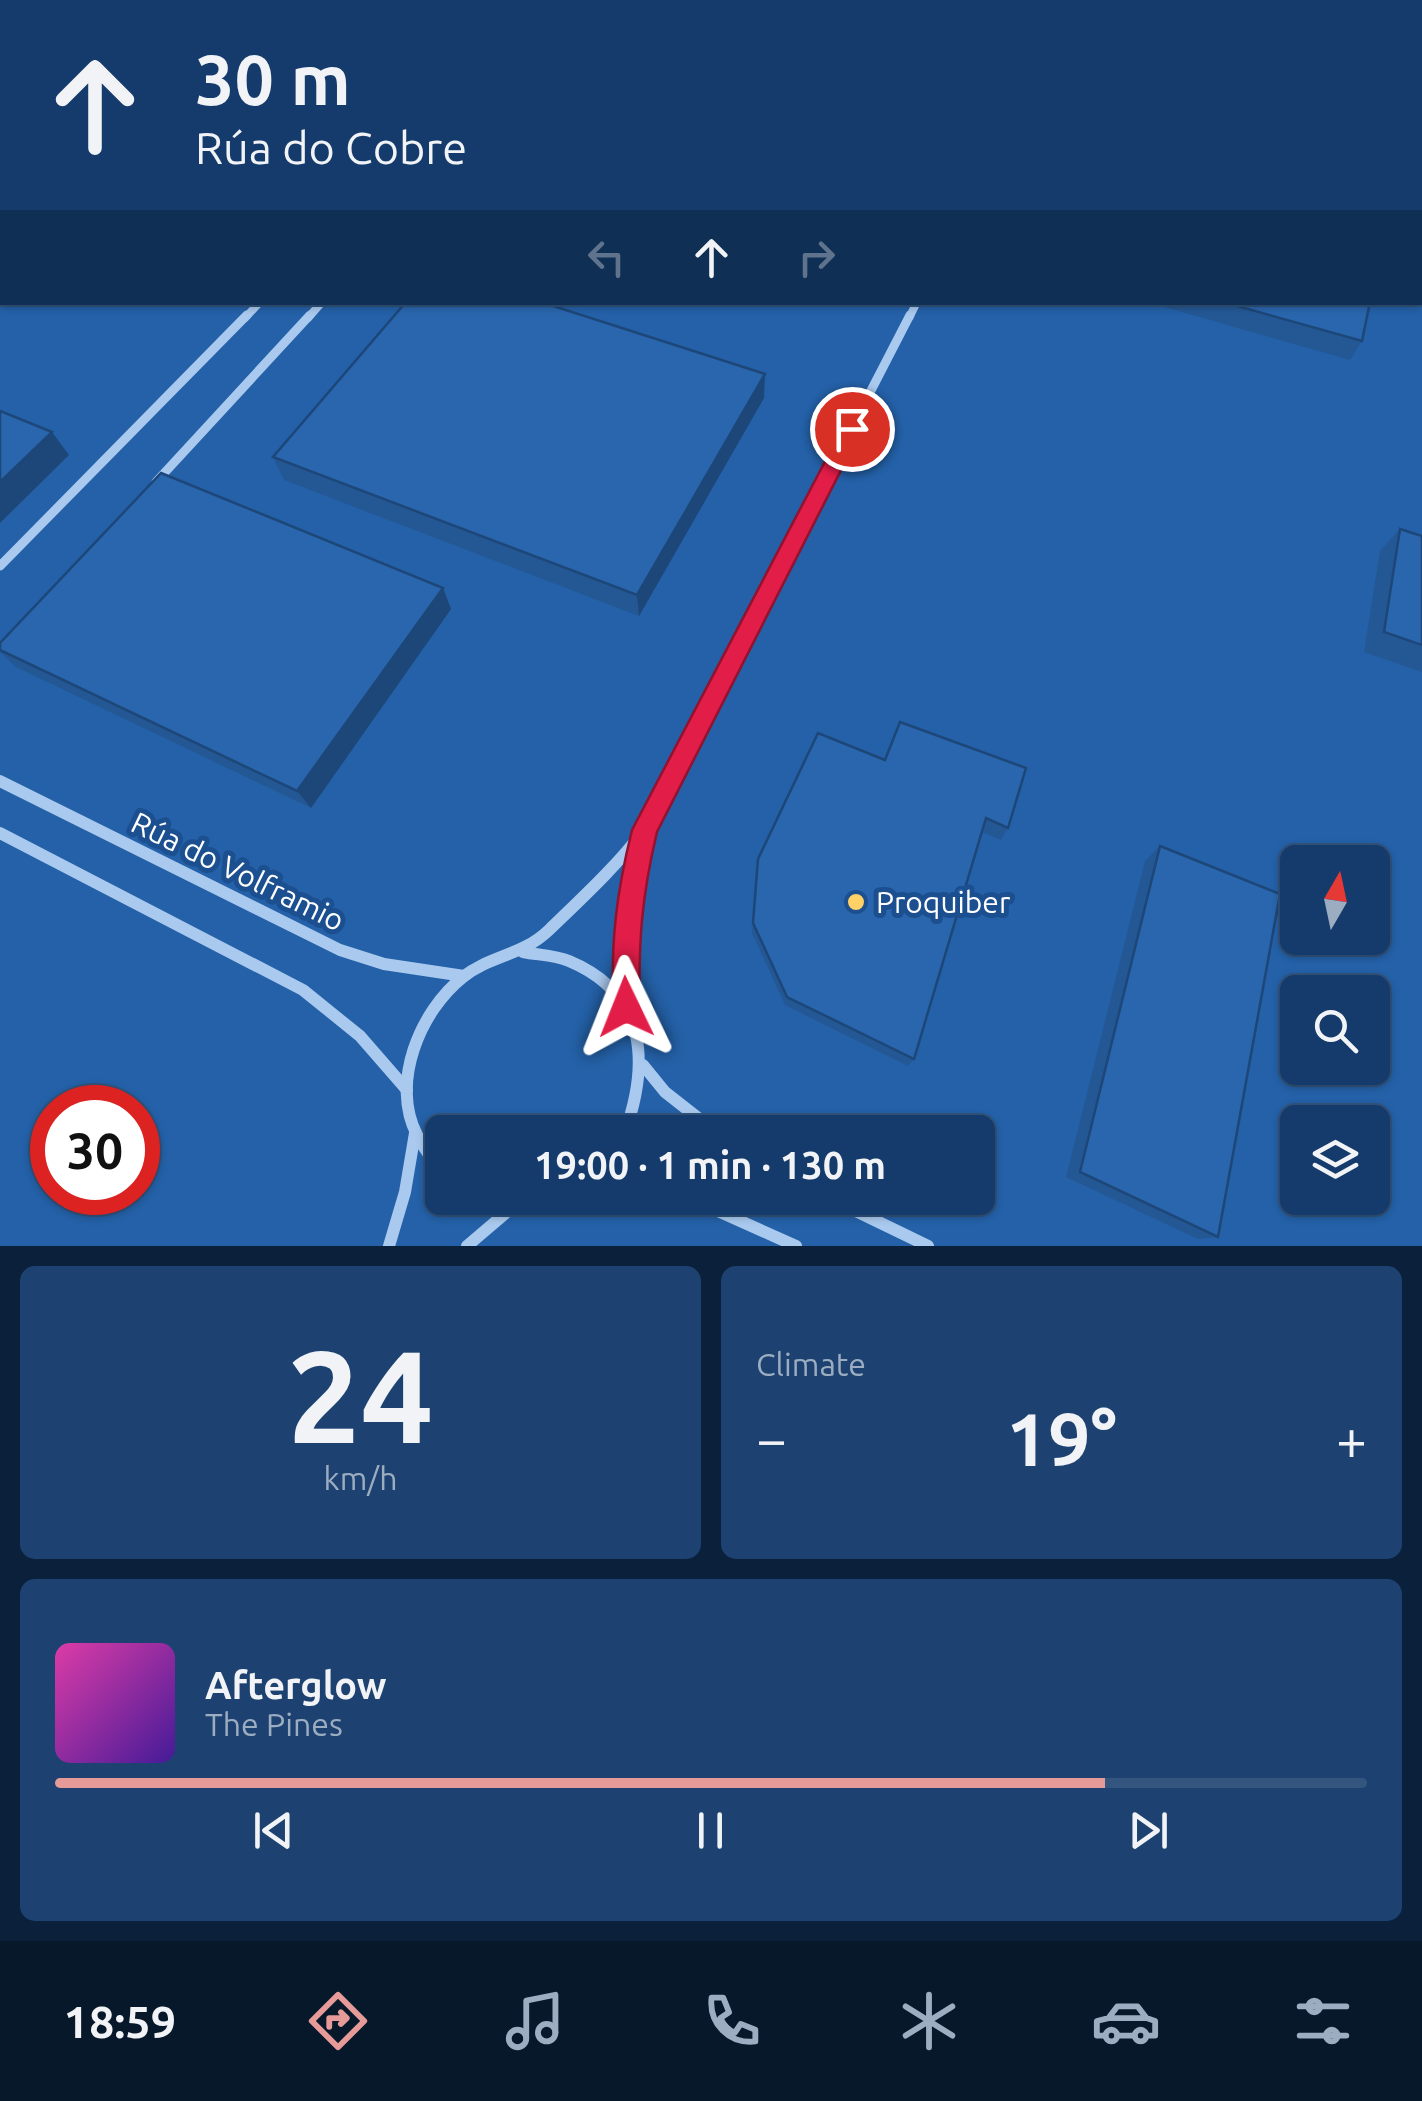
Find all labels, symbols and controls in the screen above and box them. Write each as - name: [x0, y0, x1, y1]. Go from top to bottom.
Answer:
- icon: ahead: [30, 40, 160, 170]
- text: 30 m: [195, 40, 351, 118]
- text: Rúa do Cobre: [195, 122, 467, 173]
- icon: left: [579, 230, 634, 285]
- icon: ahead: [684, 230, 739, 285]
- icon: right: [789, 230, 844, 285]
- pin: [810, 387, 895, 472]
- icon: arrive: [825, 402, 880, 457]
- street label: Rúa do Volframio: [126, 805, 350, 937]
- north arrow: [1280, 845, 1390, 955]
- map controls: [1280, 845, 1390, 1215]
- place label: Proquiber: [876, 885, 1011, 919]
- marker: Proquiber: [845, 891, 867, 913]
- position arrow: [574, 955, 678, 1059]
- button: search: [1280, 975, 1390, 1085]
- speed limit sign: 30: [30, 1085, 160, 1215]
- button: layers: [1280, 1105, 1390, 1215]
- text: 19:00 · 1 min · 130 m: [534, 1144, 886, 1186]
- text: 24: [287, 1322, 434, 1468]
- text: Climate: [756, 1346, 866, 1382]
- text: 19°: [1006, 1396, 1117, 1480]
- text: −: [756, 1408, 787, 1469]
- text: +: [1336, 1408, 1367, 1469]
- text: km/h: [324, 1460, 397, 1496]
- text: Afterglow: [205, 1664, 387, 1706]
- text: The Pines: [205, 1706, 343, 1742]
- icon: previous: [246, 1803, 301, 1858]
- icon: pause: [683, 1803, 738, 1858]
- icon: next: [1121, 1803, 1176, 1858]
- icon: directions: [303, 1986, 373, 2056]
- icon: music: [500, 1986, 570, 2056]
- icon: phone: [697, 1986, 767, 2056]
- icon: climate: [894, 1986, 964, 2056]
- icon: car: [1091, 1986, 1161, 2056]
- icon: filters: [1288, 1986, 1358, 2056]
- text: 18:59: [64, 1996, 176, 2047]

